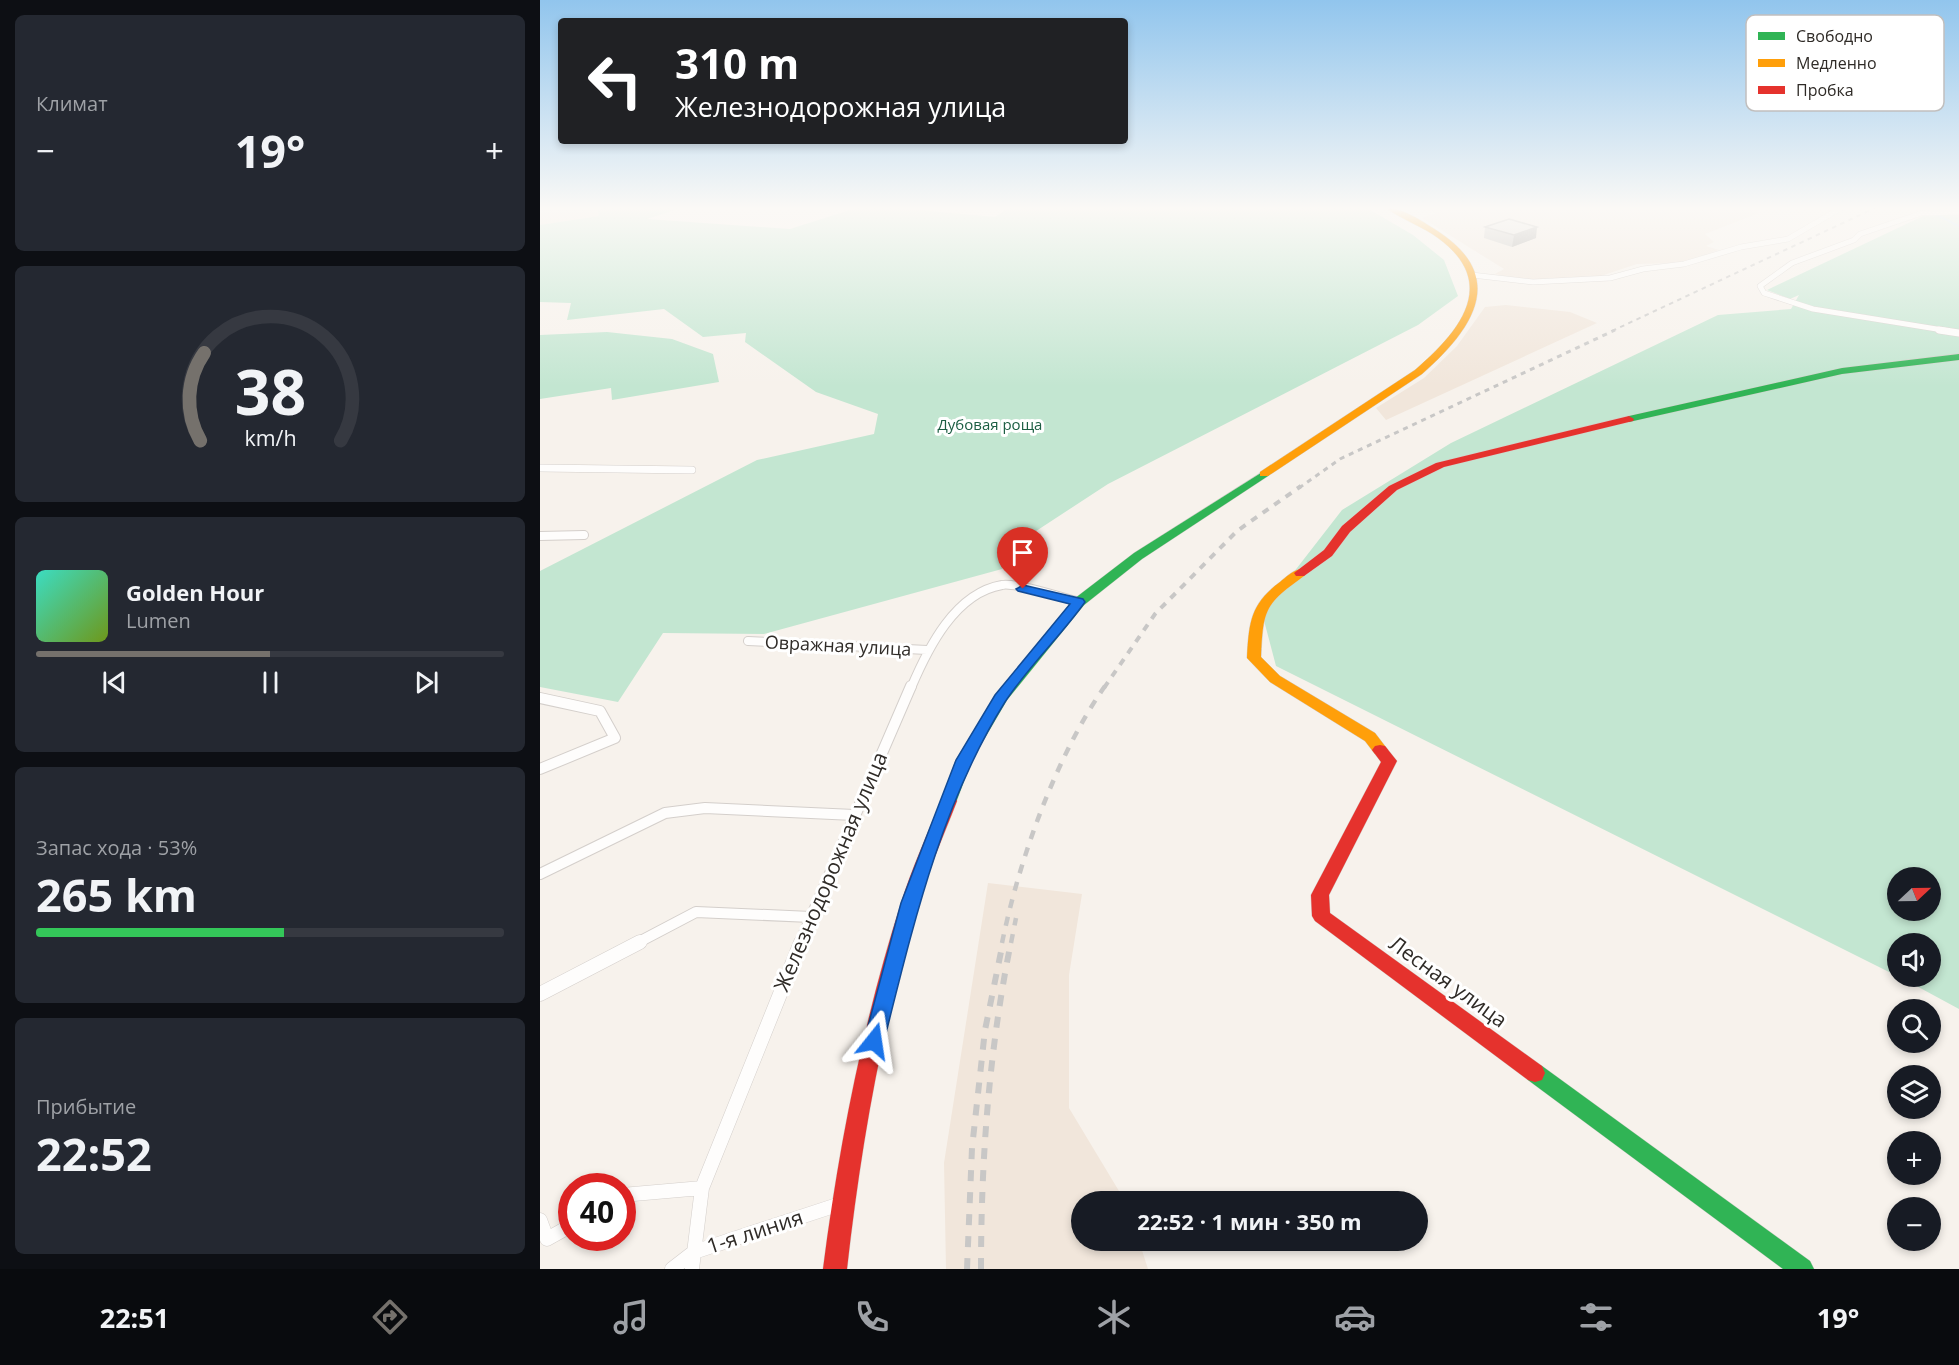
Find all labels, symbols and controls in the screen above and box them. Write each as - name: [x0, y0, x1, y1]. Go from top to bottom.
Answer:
- legend: [1746, 15, 1944, 111]
- text: Свободно: [1796, 25, 1873, 47]
- text: 310 m: [675, 34, 799, 91]
- icon: left: [576, 42, 654, 120]
- text: Медленно: [1796, 52, 1877, 74]
- text: Пробка: [1796, 79, 1854, 101]
- text: Железнодорожная улица: [675, 88, 1006, 125]
- text: Климат: [36, 90, 108, 117]
- text: 19°: [235, 120, 305, 181]
- text: −: [36, 128, 55, 173]
- text: +: [485, 128, 504, 173]
- text: 38: [234, 348, 306, 433]
- park label: Дубовая роща: [938, 414, 1042, 434]
- text: km/h: [244, 423, 296, 452]
- pin: [997, 527, 1048, 589]
- icon: arrive: [1006, 536, 1039, 569]
- text: Golden Hour: [126, 577, 264, 607]
- text: Lumen: [126, 607, 191, 634]
- street label: Овражная улица: [764, 629, 912, 661]
- icon: previous: [98, 666, 131, 699]
- icon: pause: [254, 666, 287, 699]
- icon: next: [410, 666, 443, 699]
- street label: Железнодорожная улица: [767, 748, 893, 996]
- text: Запас хода · 53%: [36, 834, 197, 861]
- text: 265 km: [36, 864, 197, 925]
- north arrow: [1887, 867, 1941, 921]
- map controls: [1887, 867, 1941, 1251]
- street label: Лесная улица: [1384, 929, 1513, 1033]
- button: sound: [1887, 933, 1941, 987]
- button: search: [1887, 999, 1941, 1053]
- position arrow: [842, 1009, 906, 1073]
- button: layers: [1887, 1065, 1941, 1119]
- text: Прибытие: [36, 1093, 136, 1120]
- text: 22:52: [36, 1123, 152, 1184]
- button: +: [1887, 1131, 1941, 1185]
- speed limit sign: 40: [558, 1173, 636, 1251]
- button: −: [1887, 1197, 1941, 1251]
- street label: 1-я линия: [703, 1202, 806, 1260]
- text: 22:52 · 1 мин · 350 m: [1137, 1206, 1362, 1236]
- icon: directions: [369, 1296, 411, 1338]
- icon: music: [610, 1296, 652, 1338]
- icon: phone: [851, 1296, 893, 1338]
- icon: climate: [1093, 1296, 1135, 1338]
- icon: car: [1334, 1296, 1376, 1338]
- icon: filters: [1575, 1296, 1617, 1338]
- text: 22:51: [100, 1299, 169, 1336]
- text: 19°: [1817, 1299, 1859, 1336]

